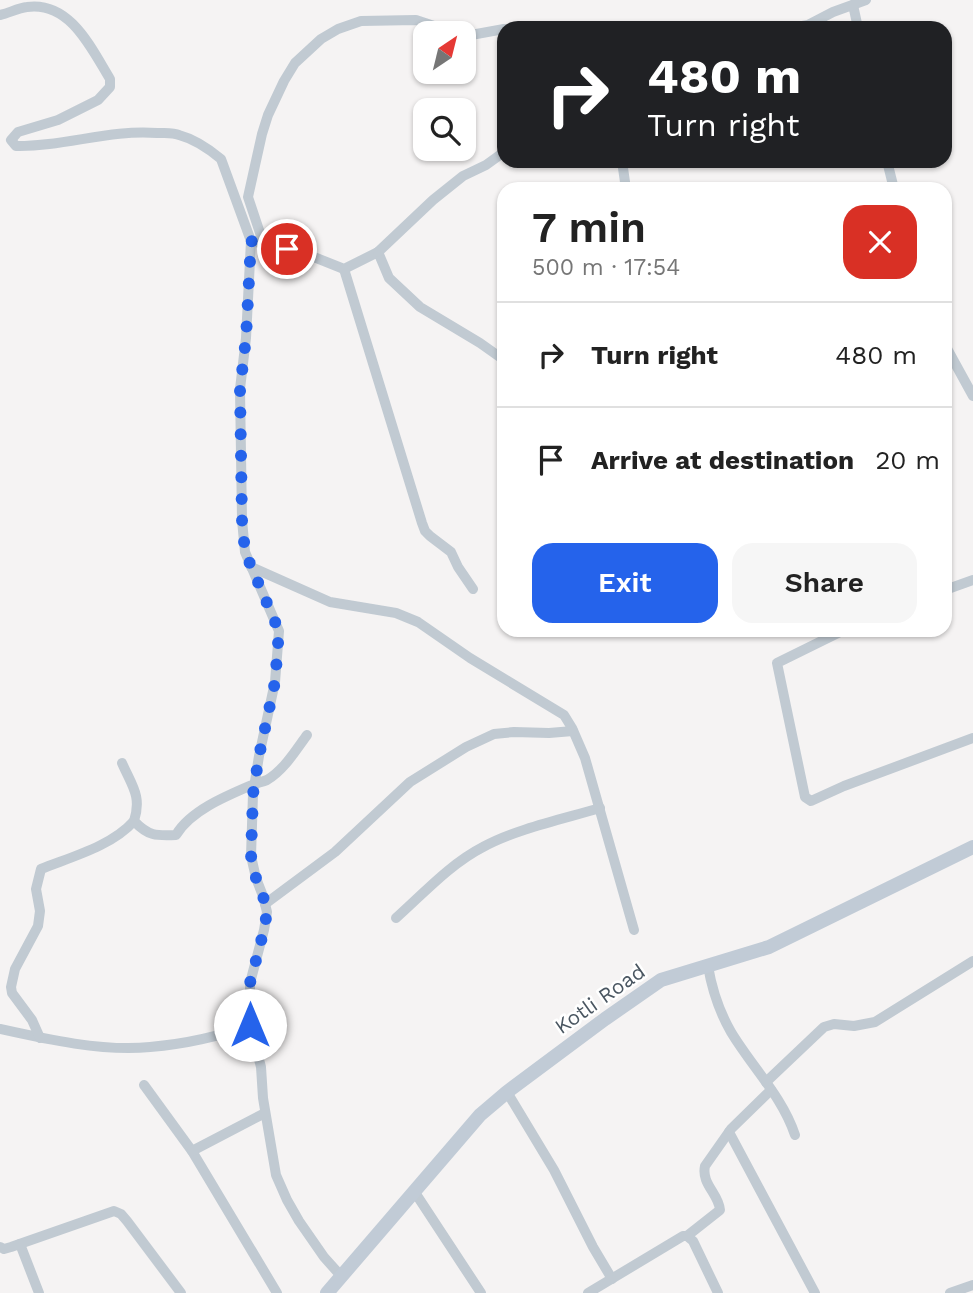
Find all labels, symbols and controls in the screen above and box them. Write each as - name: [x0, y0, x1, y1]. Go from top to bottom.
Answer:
- north arrow: [413, 21, 476, 84]
- map controls: [413, 21, 476, 161]
- text: 480 m: [647, 47, 801, 105]
- icon: right: [532, 49, 623, 140]
- button: search: [413, 98, 476, 161]
- text: Turn right: [647, 106, 799, 144]
- text: 7 min: [532, 203, 646, 252]
- button: close: [843, 205, 917, 279]
- pin: [257, 219, 317, 279]
- icon: arrive: [268, 230, 306, 268]
- text: 500 m · 17:54: [532, 254, 680, 281]
- icon: right: [532, 336, 570, 374]
- text: Turn right: [591, 340, 718, 370]
- text: 480 m: [835, 340, 917, 370]
- icon: arrive: [532, 441, 570, 479]
- text: Arrive at destination: [591, 445, 854, 475]
- text: 20 m: [875, 445, 940, 475]
- button: Exit: [532, 543, 718, 623]
- button: Share: [732, 543, 917, 623]
- street label: Kotli Road: [550, 958, 650, 1039]
- position arrow: [213, 988, 287, 1062]

